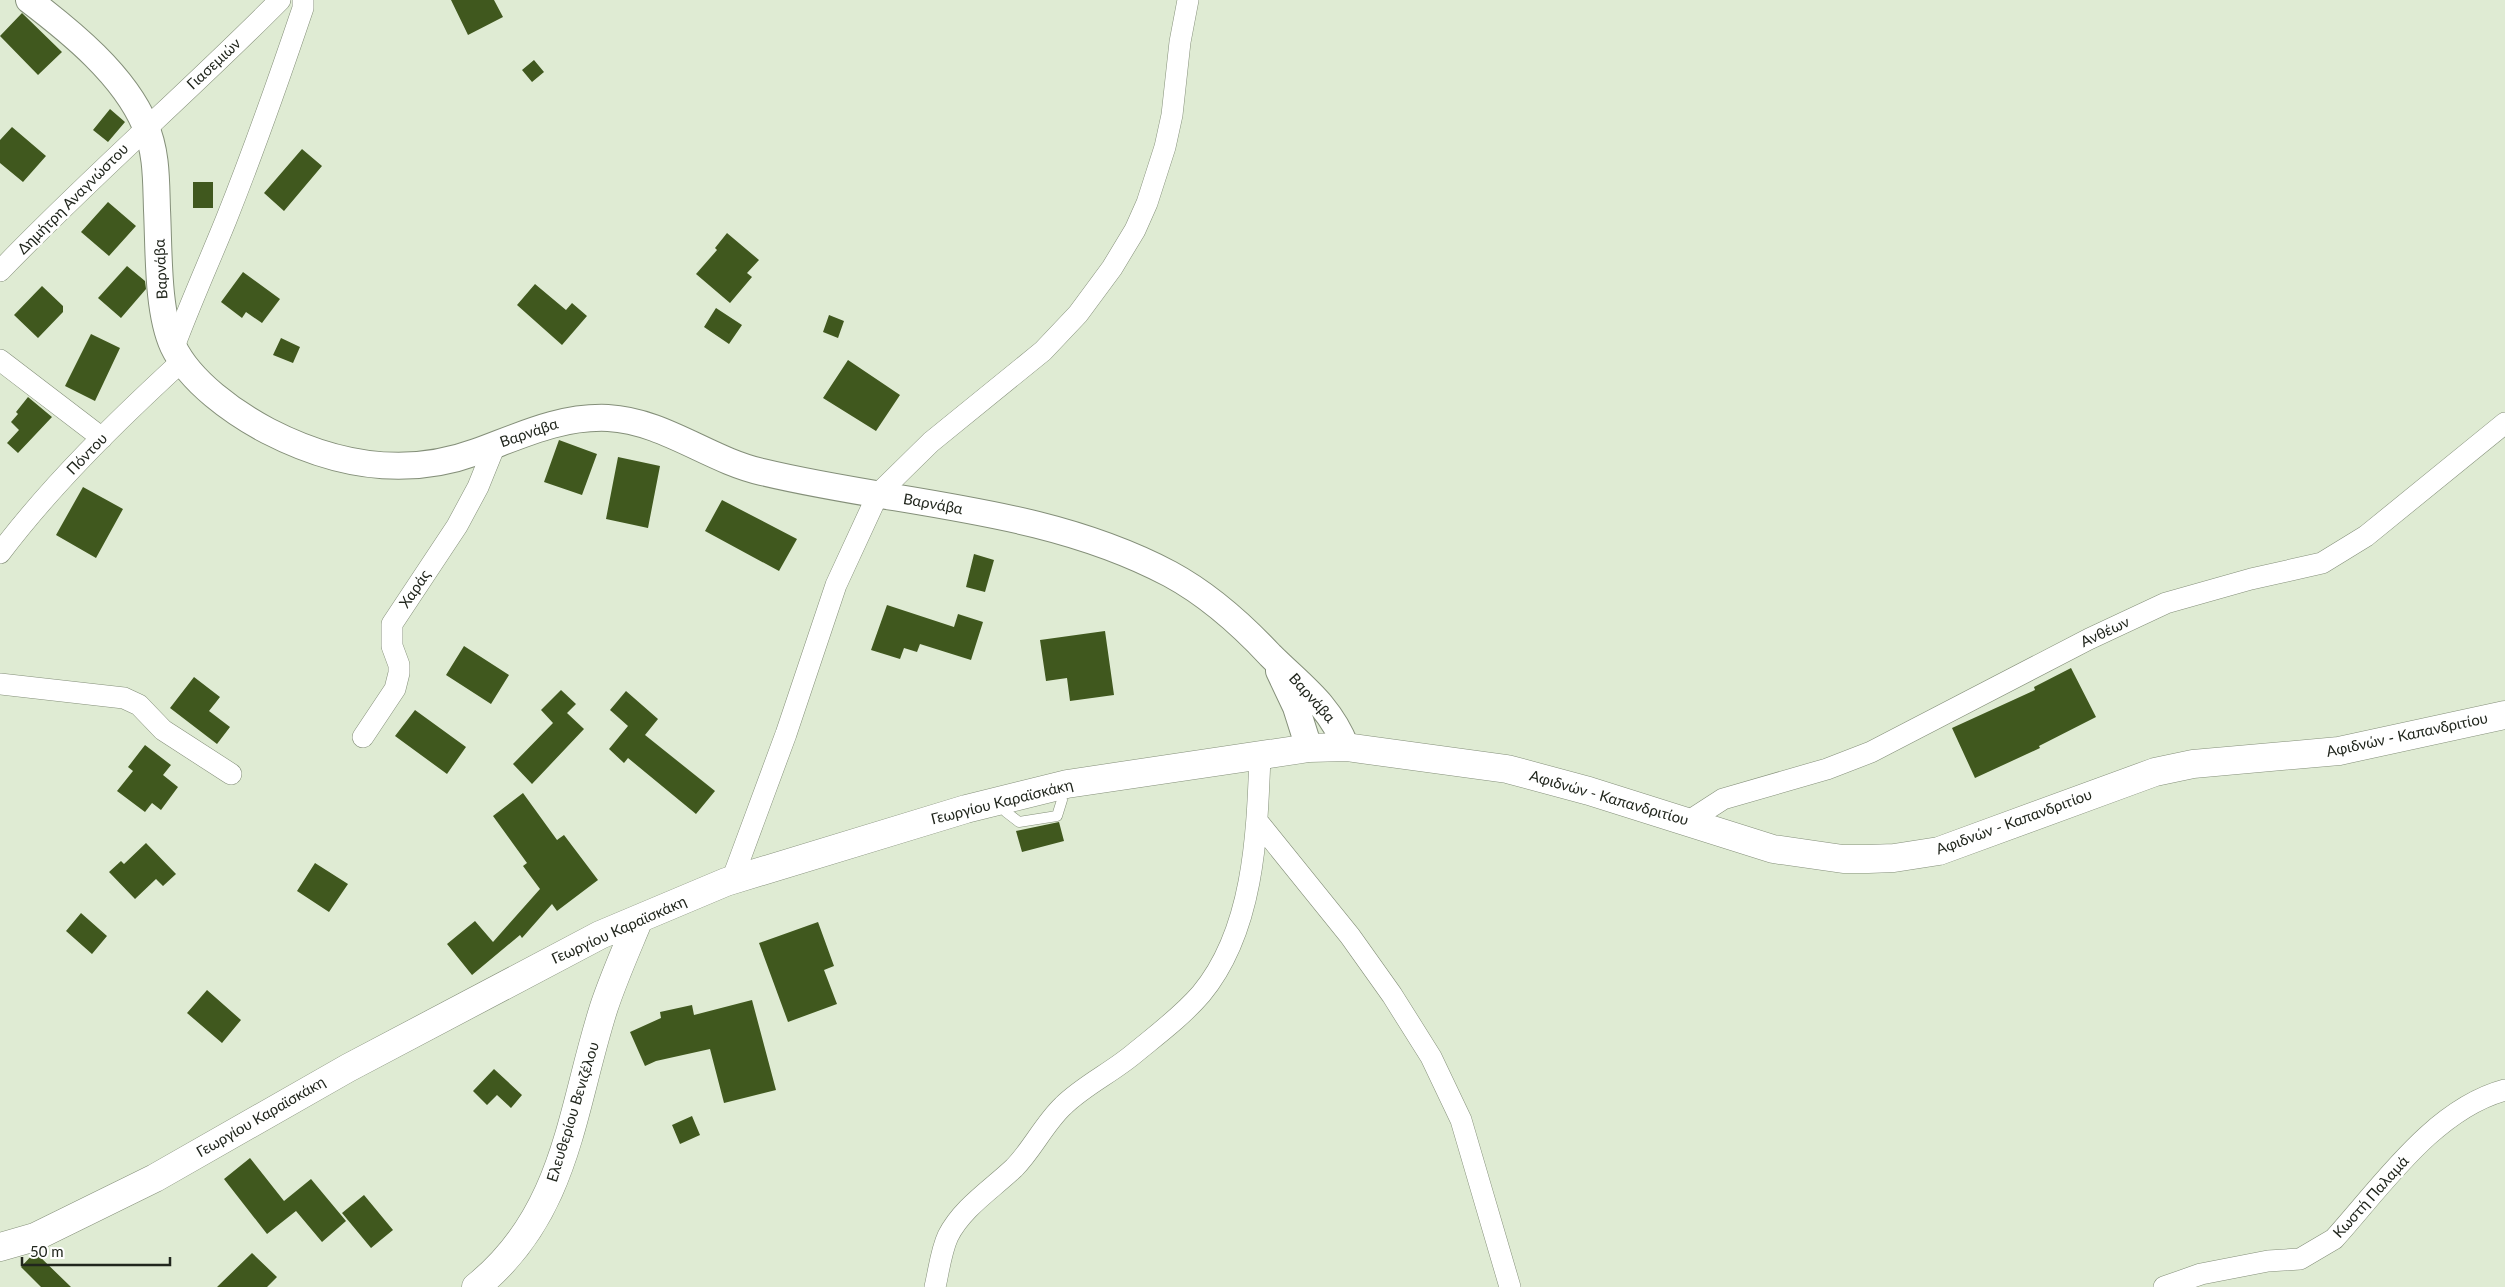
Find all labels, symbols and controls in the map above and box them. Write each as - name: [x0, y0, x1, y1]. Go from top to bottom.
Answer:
- street label: Γιασεμιών: [183, 34, 244, 93]
- street label: Δημήτρη Αναγνώστου: [13, 139, 131, 257]
- street label: Βαρνάβα: [149, 238, 171, 300]
- street label: Βαρνάβα: [497, 414, 560, 450]
- street label: Πόντου: [62, 429, 110, 478]
- street label: Βαρνάβα: [902, 489, 965, 517]
- street label: Χαράς: [395, 566, 433, 611]
- street label: Ανθέων: [2077, 612, 2132, 650]
- street label: Βαρνάβα: [1286, 669, 1340, 726]
- street label: Αφιδνών - Καπανδριτίου: [2324, 708, 2489, 760]
- street label: Αφιδνών - Καπανδριτίου: [1528, 766, 1691, 828]
- street label: Γεωργίου Καραϊσκάκη: [929, 775, 1075, 827]
- street label: Αφιδνών - Καπανδριτίου: [1933, 784, 2094, 858]
- street label: Γεωργίου Καραϊσκάκη: [548, 891, 689, 967]
- street label: Ελευθερίου Βενιζέλου: [542, 1039, 602, 1184]
- street label: Γεωργίου Καραϊσκάκη: [193, 1072, 328, 1160]
- street label: Κωστή Παλαμά: [2329, 1151, 2412, 1241]
- scale bar: [22, 1234, 170, 1266]
- text: 50 m: [30, 1242, 64, 1260]

